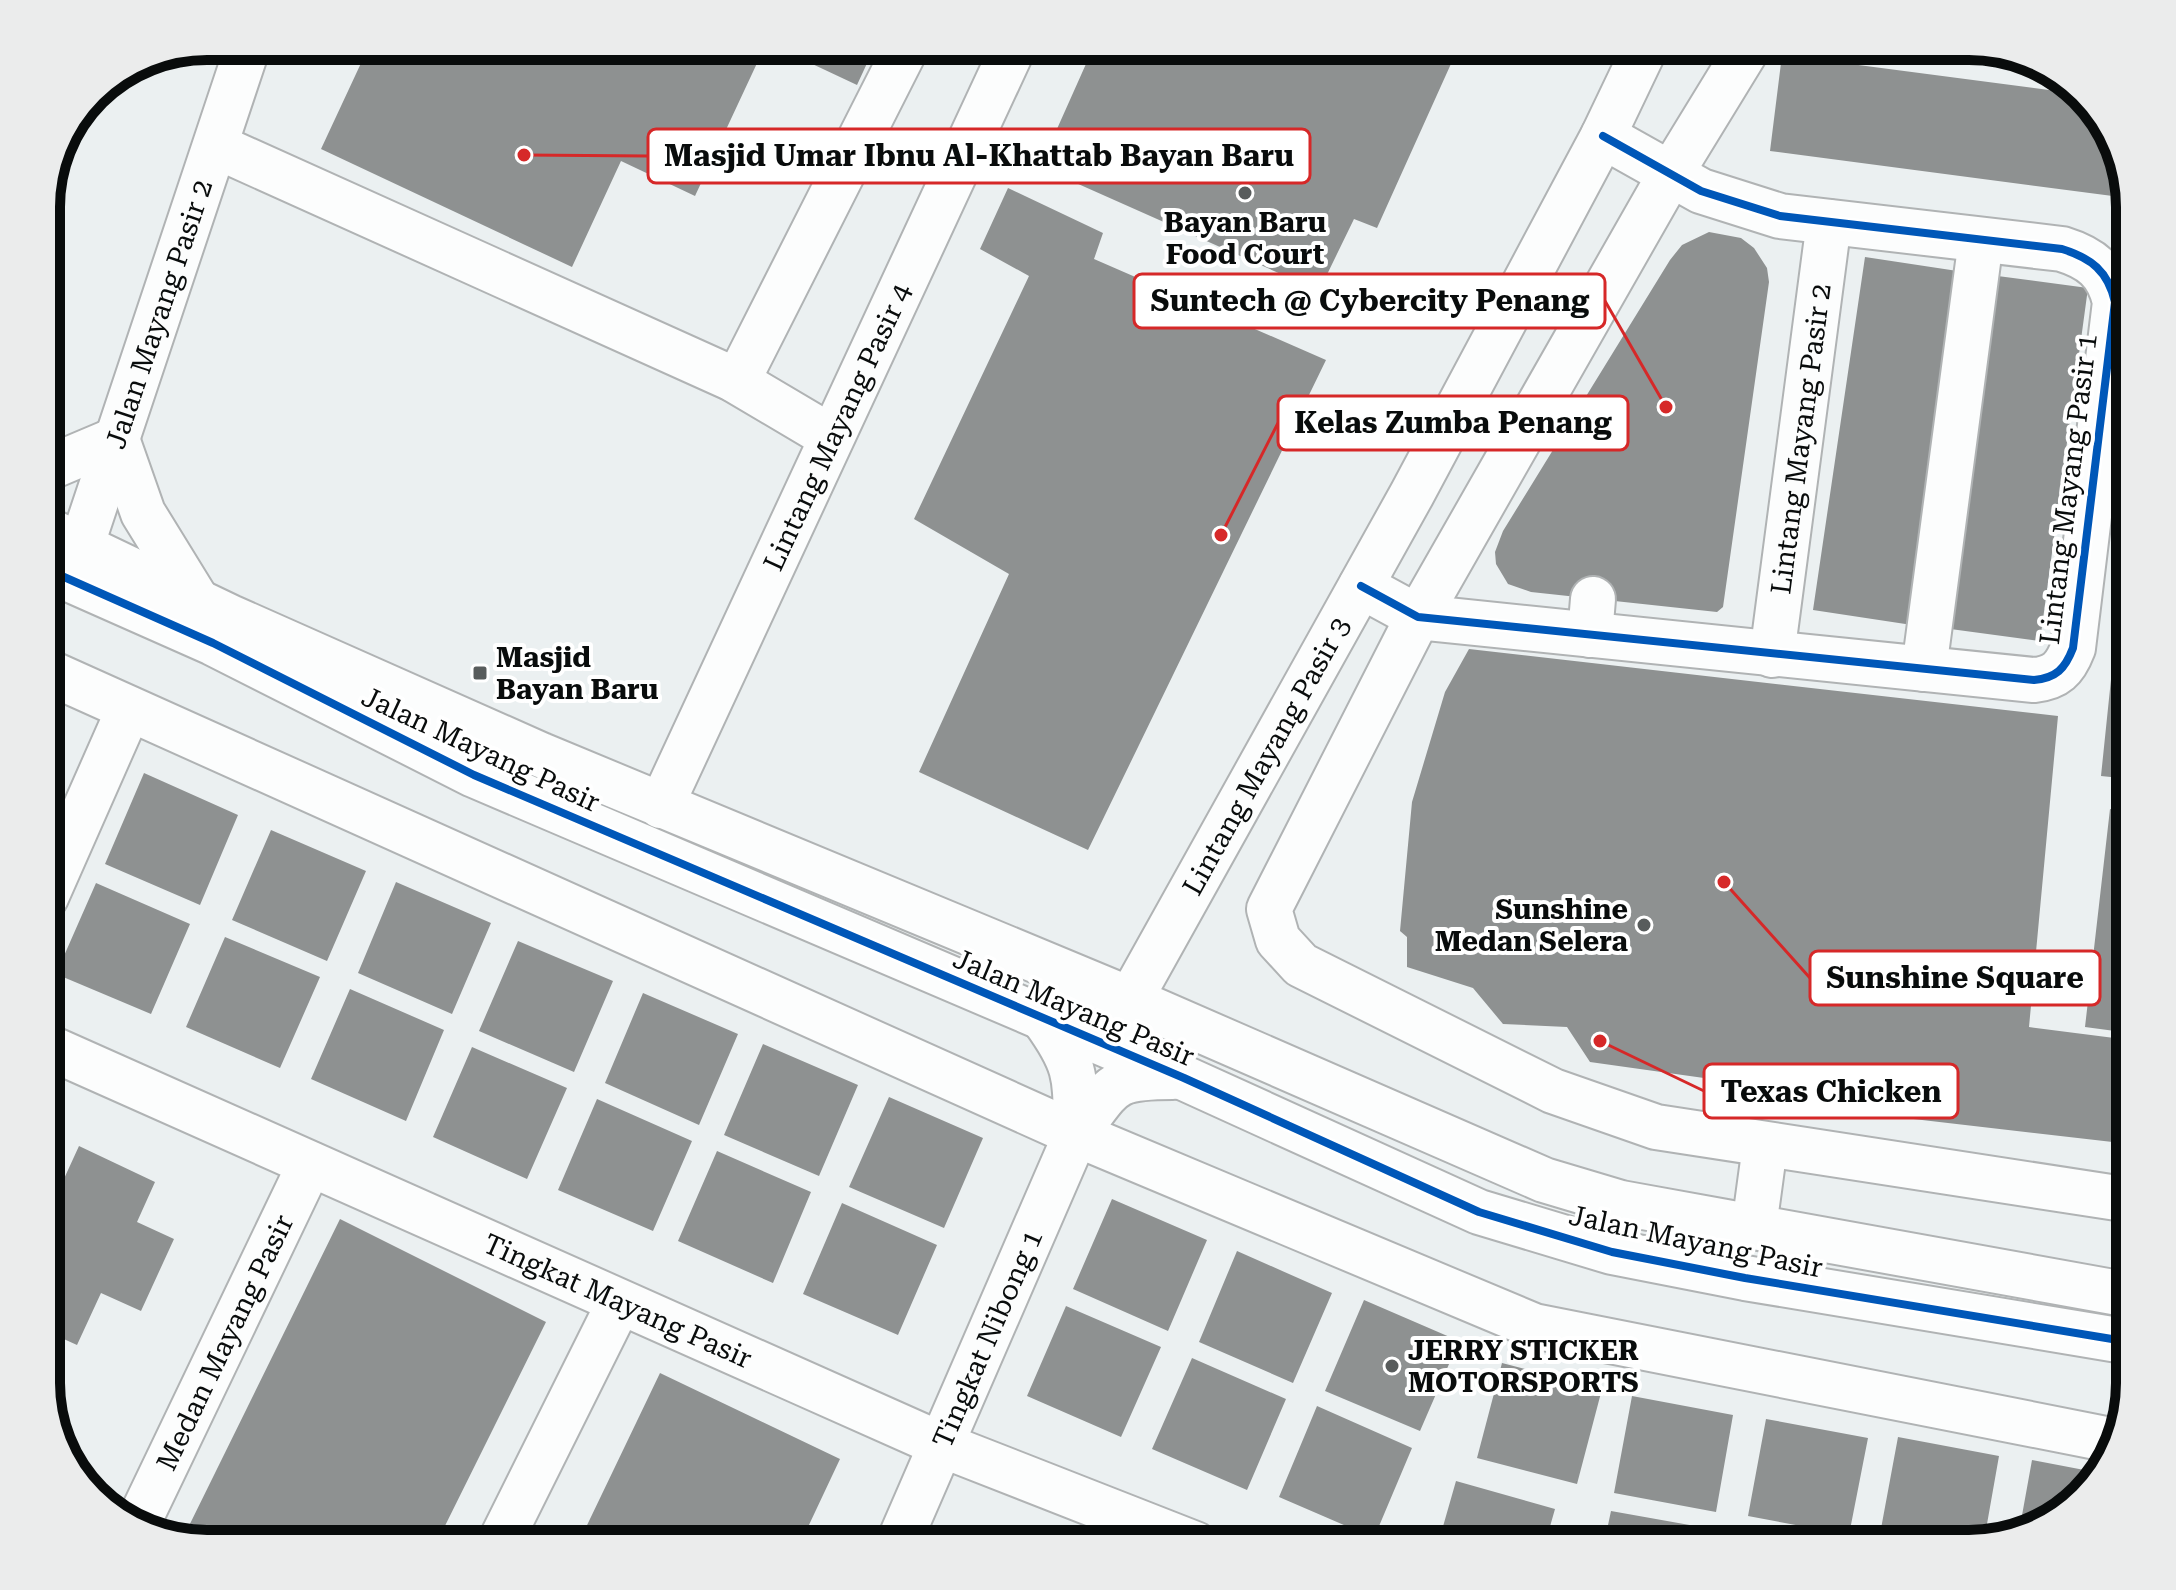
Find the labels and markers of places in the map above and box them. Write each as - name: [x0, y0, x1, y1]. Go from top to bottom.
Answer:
- callout: Masjid Umar Ibnu Al-Khattab Bayan Baru: [648, 129, 1310, 183]
- marker: Bayan Baru Food Court: [1236, 184, 1254, 202]
- place label: Bayan Baru Food Court: [1164, 206, 1326, 271]
- callout: Suntech @ Cybercity Penang: [1134, 274, 1605, 328]
- callout: Kelas Zumba Penang: [1278, 396, 1628, 450]
- place label: Masjid Bayan Baru: [496, 641, 658, 706]
- marker: Masjid Bayan Baru: [471, 664, 489, 682]
- place label: Sunshine Medan Selera: [1435, 893, 1629, 958]
- marker: Sunshine Medan Selera: [1635, 916, 1653, 934]
- callout: Sunshine Square: [1810, 951, 2100, 1005]
- callout: Texas Chicken: [1704, 1064, 1958, 1118]
- place label: JERRY STICKER MOTORSPORTS: [1408, 1334, 1639, 1399]
- marker: JERRY STICKER MOTORSPORTS: [1383, 1357, 1401, 1375]

